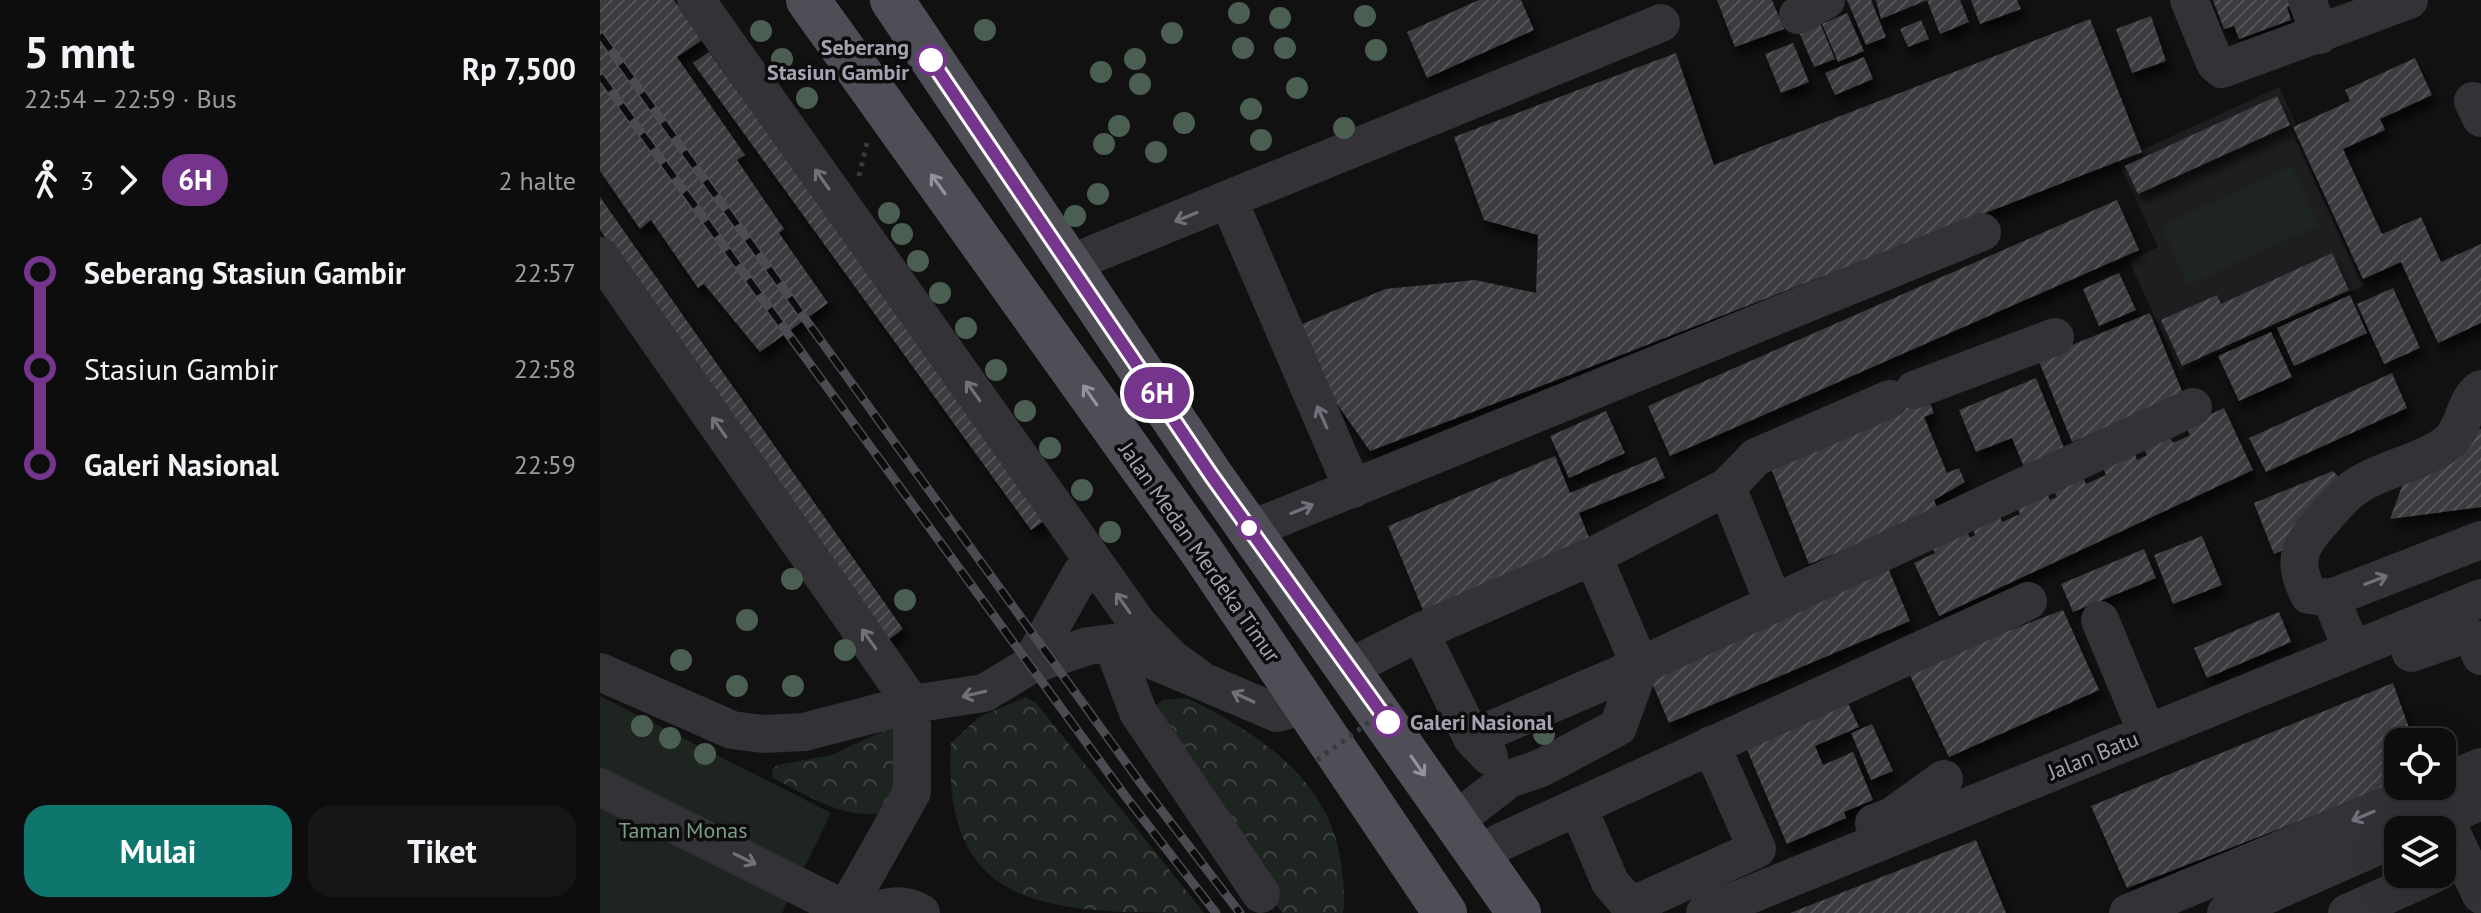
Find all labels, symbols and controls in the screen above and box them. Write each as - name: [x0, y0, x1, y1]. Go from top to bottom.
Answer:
- text: 5 mnt: [24, 23, 135, 80]
- place label: Seberang Stasiun Gambir: [767, 33, 909, 86]
- marker: Seberang Stasiun Gambir: [916, 45, 946, 75]
- text: Rp 7,500: [462, 49, 576, 88]
- text: 22:54 – 22:59 · Bus: [24, 82, 237, 115]
- icon: walk: [24, 158, 68, 202]
- icon: forward: [106, 158, 150, 202]
- text: 6H: [178, 161, 212, 198]
- text: 3: [80, 164, 94, 197]
- text: 2 halte: [498, 164, 576, 197]
- one-way arrow: [814, 168, 830, 190]
- one-way arrow: [930, 174, 947, 195]
- one-way arrow: [1174, 210, 1199, 225]
- text: Seberang Stasiun Gambir: [84, 253, 406, 292]
- text: 22:57: [514, 256, 576, 289]
- text: Stasiun Gambir: [84, 349, 278, 388]
- text: 22:58: [514, 352, 576, 385]
- line badge: 6H: [1121, 367, 1193, 419]
- text: 6H: [1140, 374, 1174, 411]
- one-way arrow: [964, 380, 981, 402]
- one-way arrow: [1082, 385, 1098, 407]
- one-way arrow: [1313, 405, 1328, 430]
- one-way arrow: [711, 416, 727, 438]
- street label: Jalan Medan Merdeka Timur: [1113, 436, 1287, 668]
- text: Galeri Nasional: [84, 445, 279, 484]
- text: 22:59: [514, 448, 576, 481]
- one-way arrow: [1289, 501, 1314, 516]
- unlabelled marker: [1238, 517, 1260, 539]
- one-way arrow: [2364, 572, 2388, 586]
- one-way arrow: [1115, 592, 1131, 614]
- one-way arrow: [861, 629, 877, 651]
- one-way arrow: [961, 687, 987, 702]
- one-way arrow: [1231, 689, 1255, 704]
- marker: Galeri Nasional: [1373, 707, 1403, 737]
- place label: Galeri Nasional: [1410, 708, 1553, 736]
- street label: Jalan Batu: [2042, 724, 2143, 786]
- map controls: [2384, 728, 2456, 888]
- button: locate: [2384, 728, 2456, 800]
- one-way arrow: [1410, 755, 1426, 777]
- button: Mulai: [24, 805, 292, 897]
- button: Tiket: [308, 805, 576, 897]
- one-way arrow: [2351, 810, 2375, 824]
- park label: Taman Monas: [619, 816, 747, 844]
- button: layers: [2384, 816, 2456, 888]
- one-way arrow: [733, 852, 757, 867]

